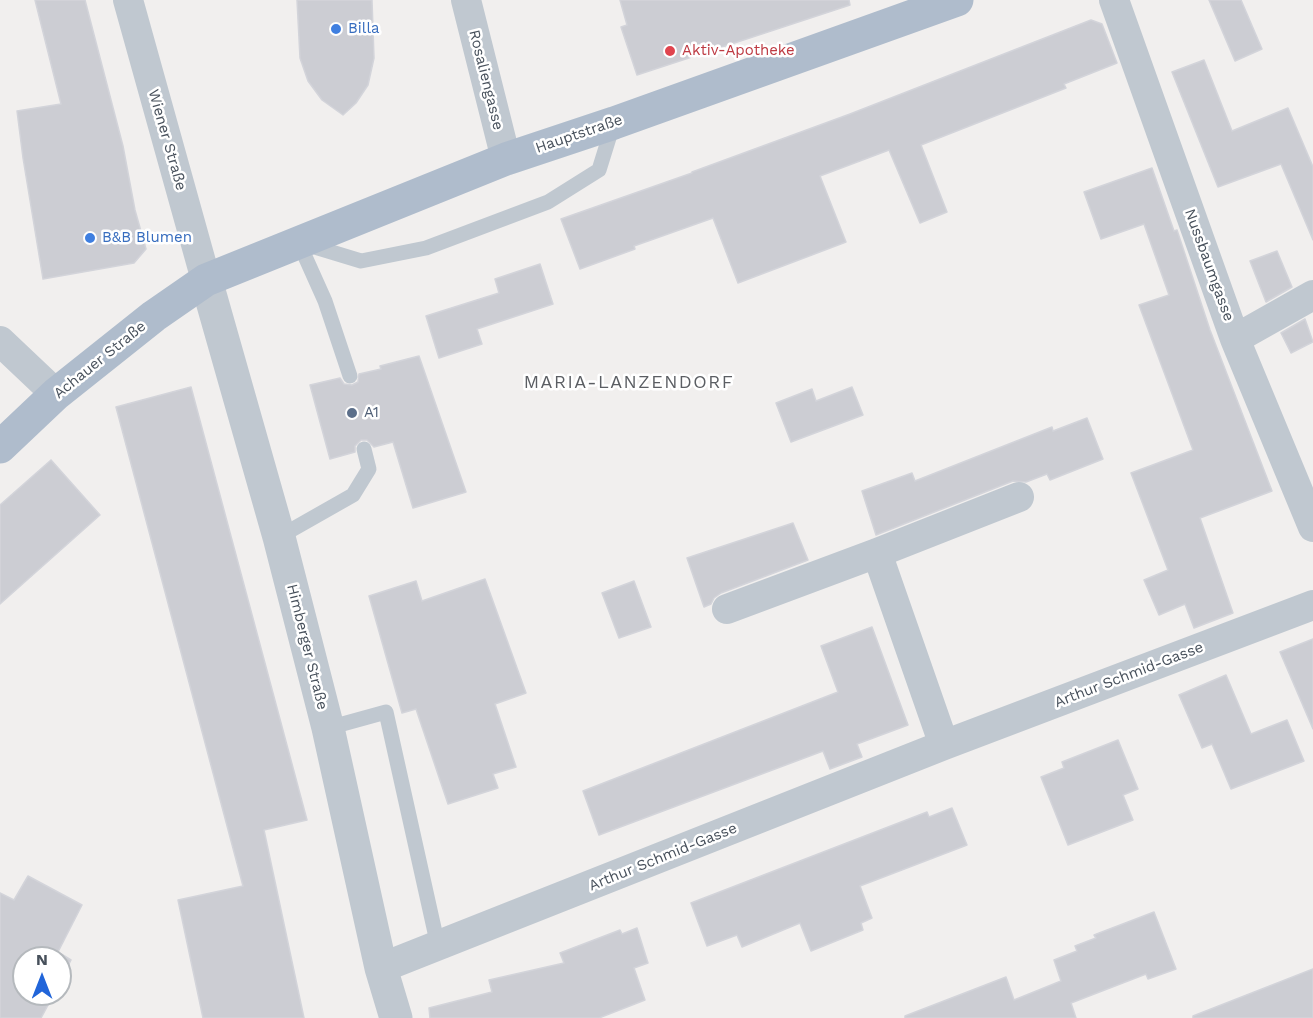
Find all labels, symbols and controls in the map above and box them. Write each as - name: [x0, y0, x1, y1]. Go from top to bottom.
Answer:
- place label: Billa: [348, 20, 379, 38]
- marker: Billa: [329, 22, 343, 36]
- street label: Rosaliengasse: [465, 28, 507, 132]
- place label: Aktiv-Apotheke: [682, 42, 795, 60]
- marker: Aktiv-Apotheke: [663, 44, 677, 58]
- street label: Wiener Straße: [144, 87, 190, 193]
- street label: Hauptstraße: [533, 111, 625, 157]
- street label: Nussbaumgasse: [1180, 206, 1238, 324]
- place label: B&B Blumen: [102, 229, 192, 247]
- marker: B&B Blumen: [83, 231, 97, 245]
- street label: Achauer Straße: [50, 317, 150, 403]
- district label: MARIA-LANZENDORF: [524, 372, 734, 394]
- place label: A1: [364, 404, 379, 422]
- marker: A1: [345, 406, 359, 420]
- street label: Himberger Straße: [283, 582, 331, 712]
- street label: Arthur Schmid-Gasse: [1052, 638, 1206, 712]
- street label: Arthur Schmid-Gasse: [586, 819, 740, 895]
- north arrow: [12, 946, 72, 1006]
- text: N: [36, 950, 48, 969]

